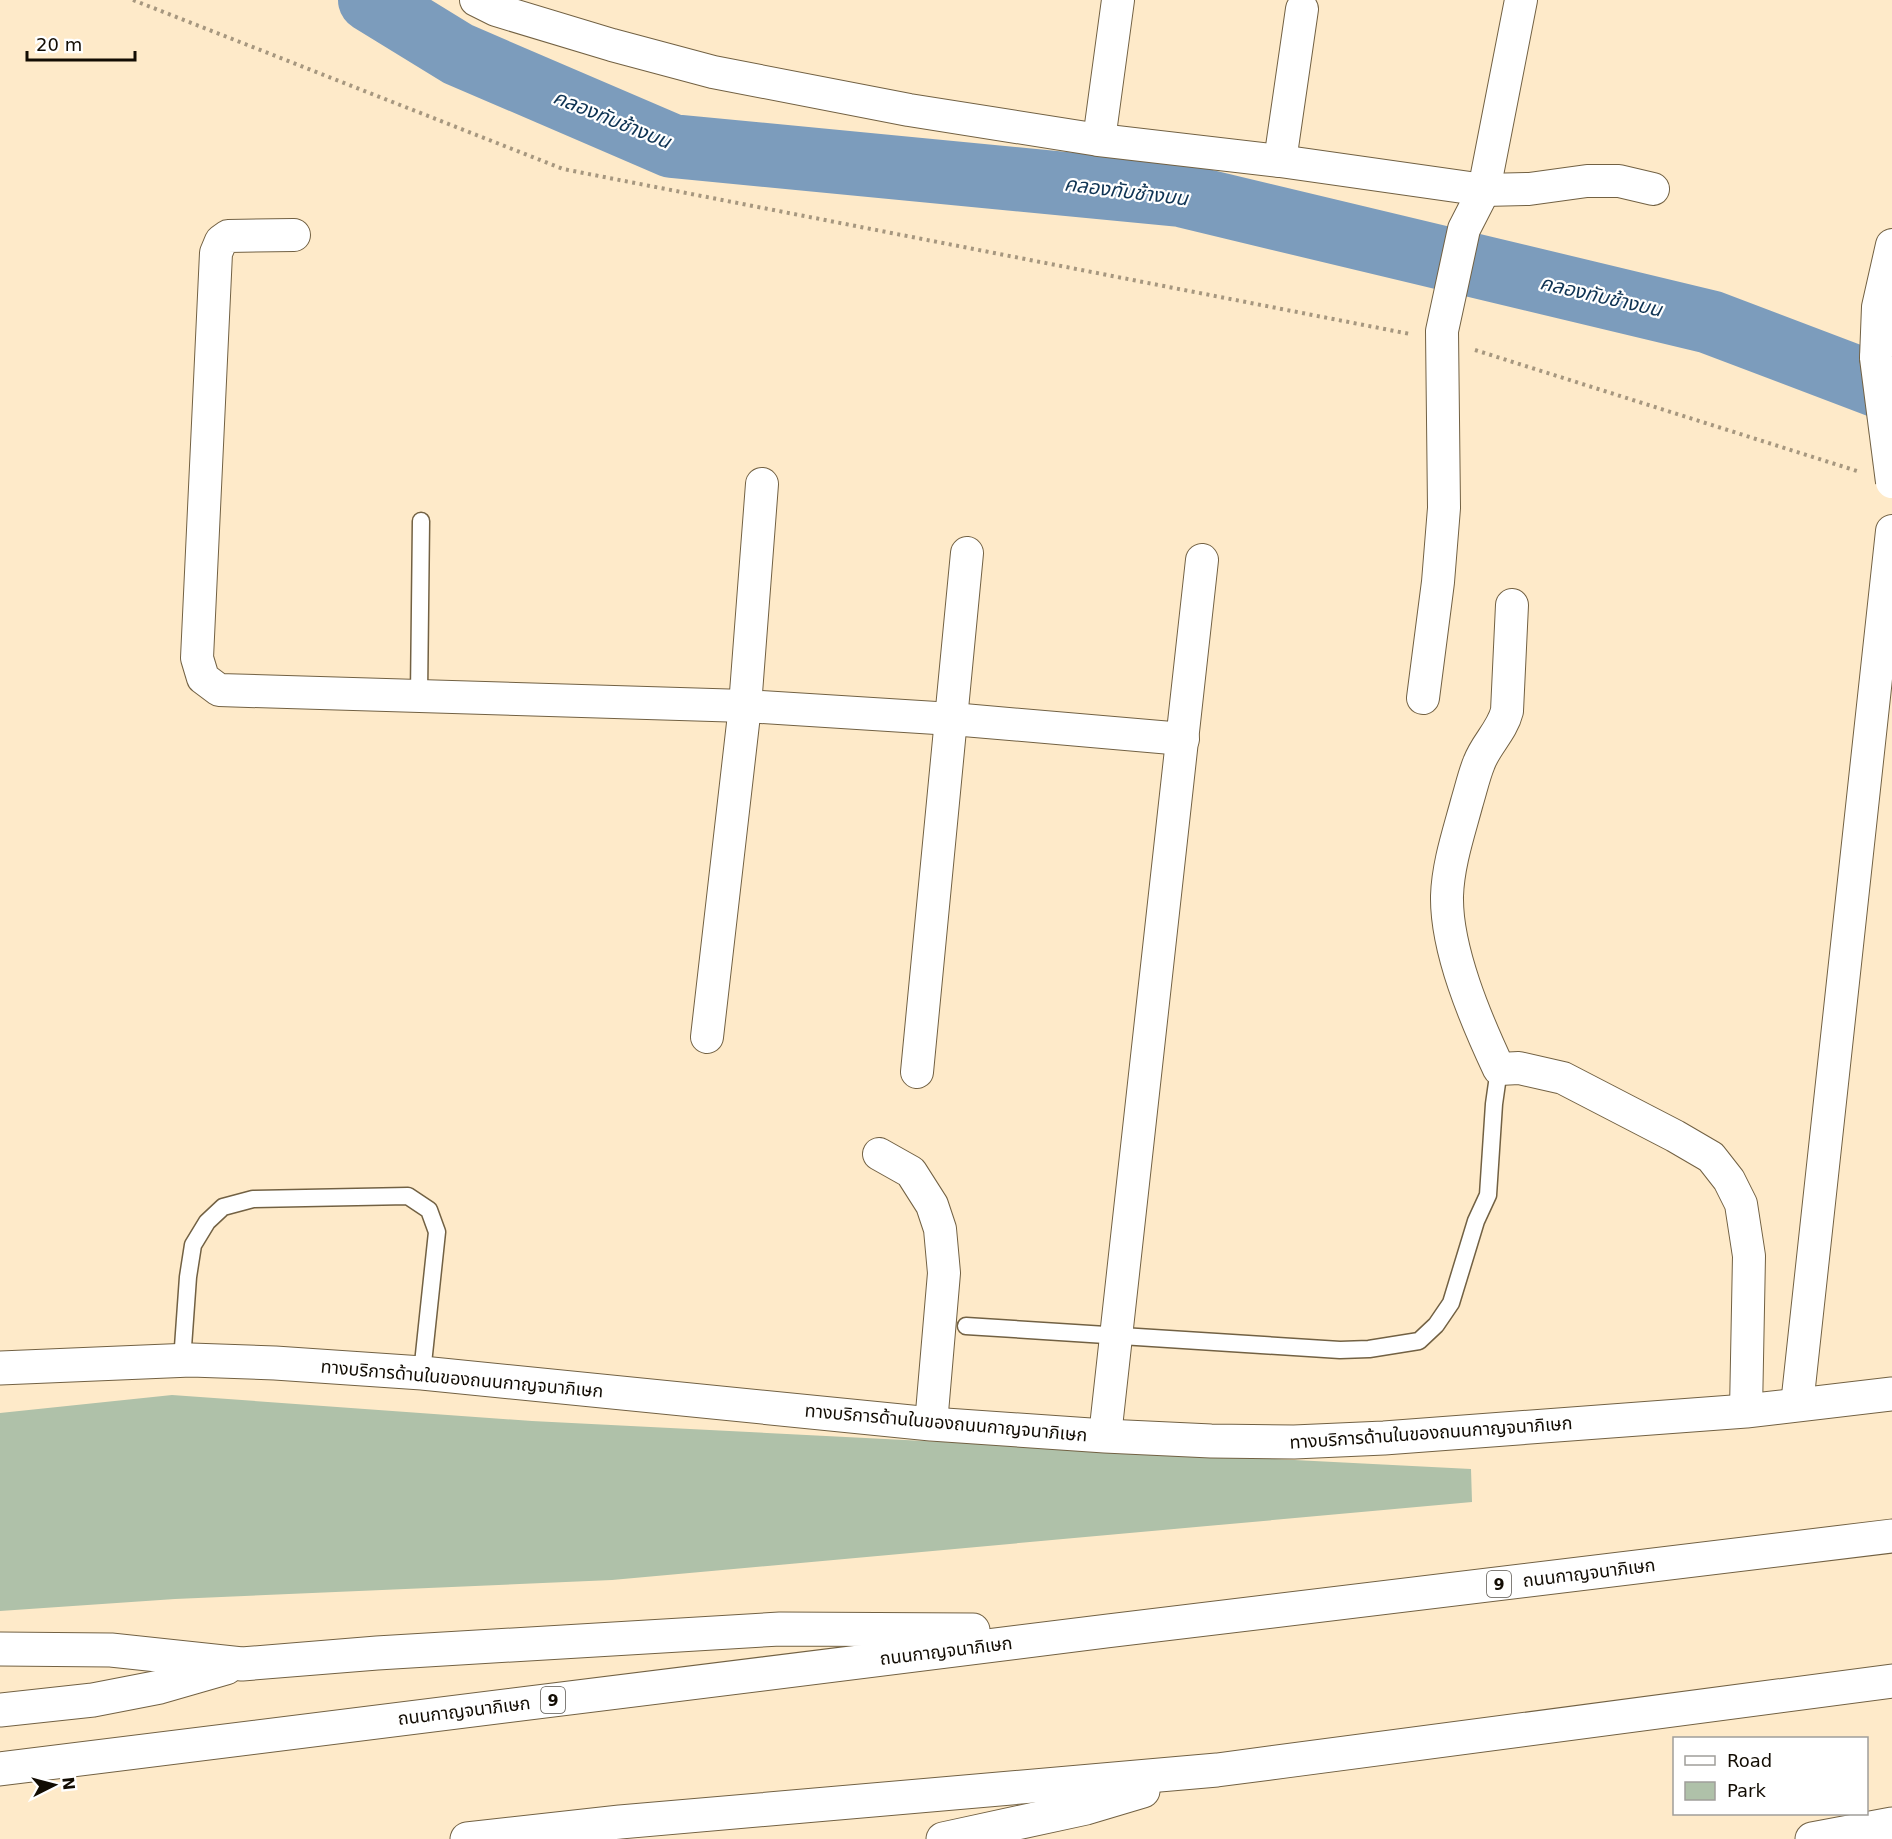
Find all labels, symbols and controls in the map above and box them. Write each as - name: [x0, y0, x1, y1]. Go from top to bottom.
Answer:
- scale bar: [27, 24, 135, 62]
- text: 20 m: [36, 34, 82, 55]
- water label: คลองทับช้างบน: [550, 85, 676, 154]
- water label: คลองทับช้างบน: [1063, 172, 1191, 211]
- water label: คลองทับช้างบน: [1538, 270, 1666, 322]
- street label: ทางบริการด้านในของถนนกาญจนาภิเษก: [320, 1356, 604, 1401]
- street label: ทางบริการด้านในของถนนกาญจนาภิเษก: [804, 1400, 1088, 1445]
- street label: ทางบริการด้านในของถนนกาญจนาภิเษก: [1289, 1412, 1573, 1453]
- street label: ถนนกาญจนาภิเษก: [1521, 1554, 1657, 1591]
- road number: 9: [1487, 1571, 1511, 1597]
- street label: ถนนกาญจนาภิเษก: [878, 1632, 1014, 1669]
- road number: 9: [541, 1687, 565, 1713]
- street label: ถนนกาญจนาภิเษก: [396, 1692, 532, 1729]
- legend: [1673, 1737, 1868, 1815]
- text: Road: [1727, 1750, 1772, 1771]
- north arrow: [24, 1755, 84, 1815]
- text: N: [58, 1776, 79, 1791]
- text: Park: [1727, 1780, 1766, 1801]

